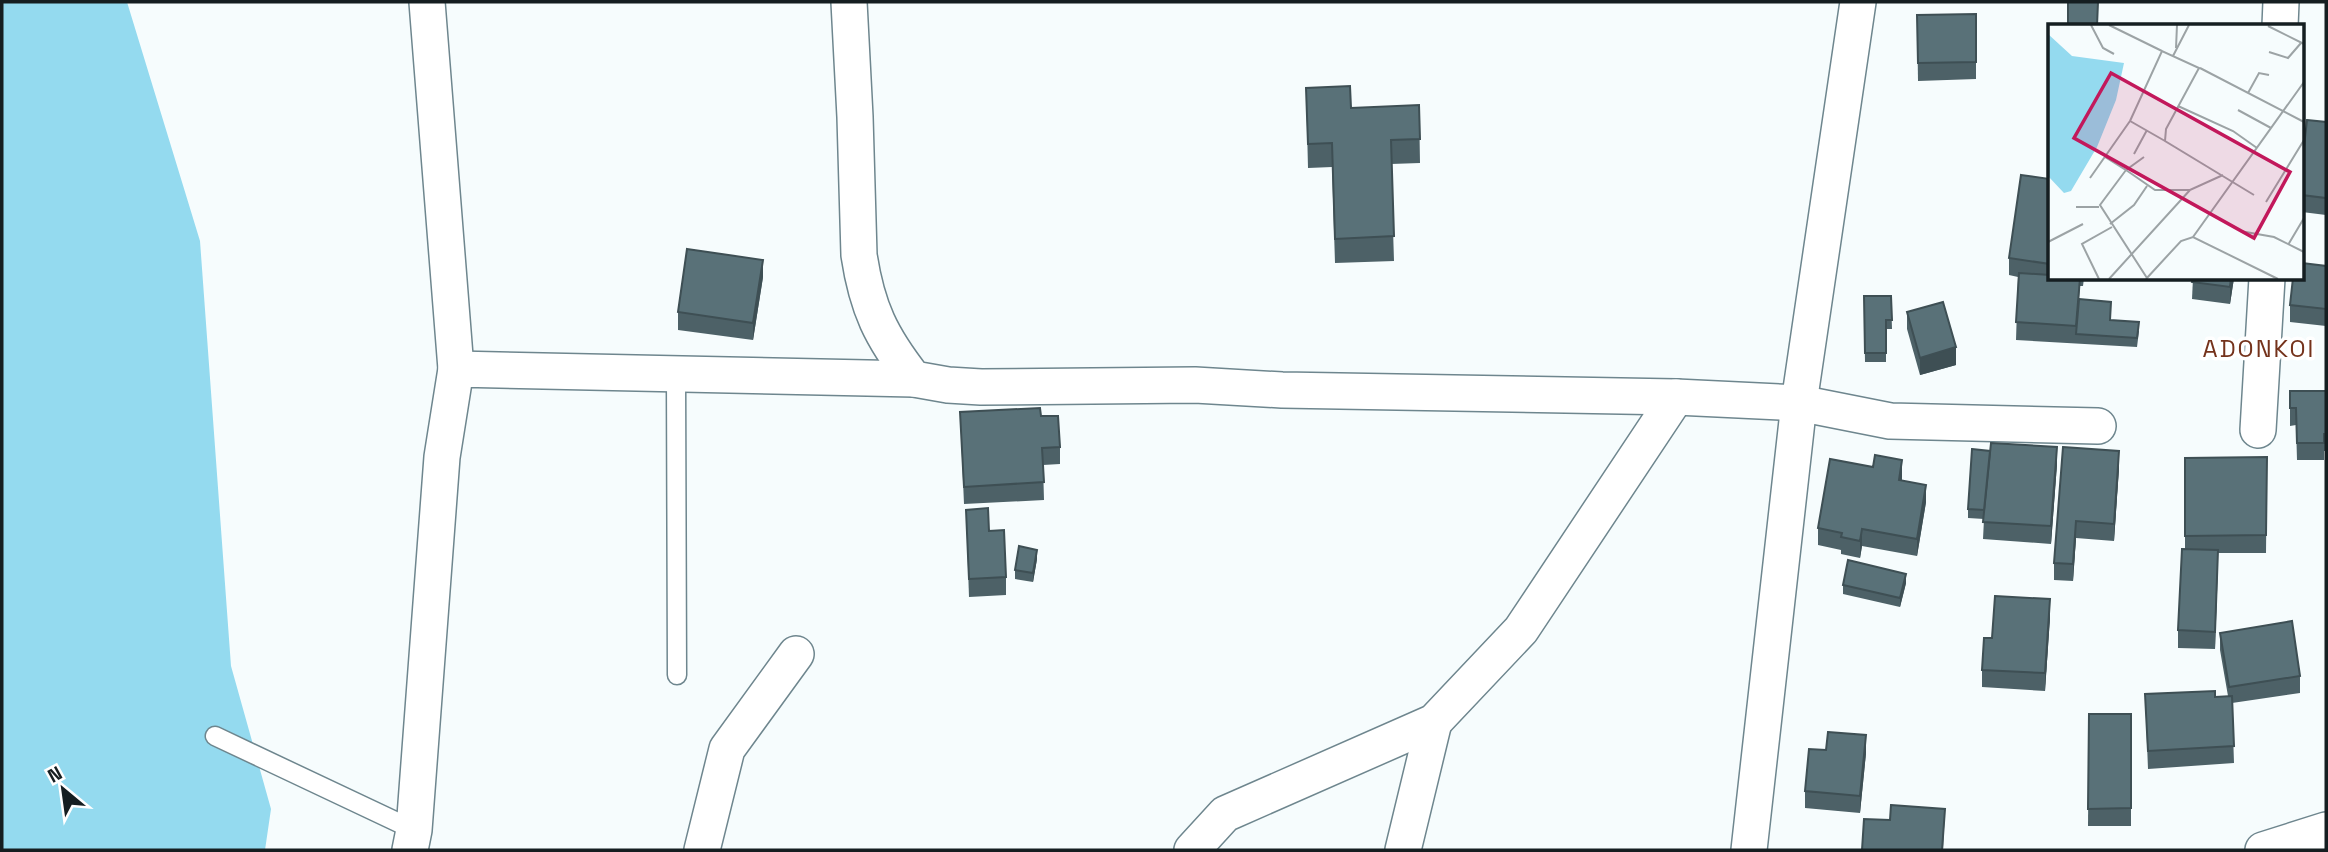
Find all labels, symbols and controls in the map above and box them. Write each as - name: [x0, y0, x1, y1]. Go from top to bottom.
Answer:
- inset map: [2048, 24, 2304, 280]
- district label: ADONKOI: [2203, 333, 2315, 364]
- north arrow: [28, 754, 98, 824]
- text: N: [43, 761, 67, 789]

